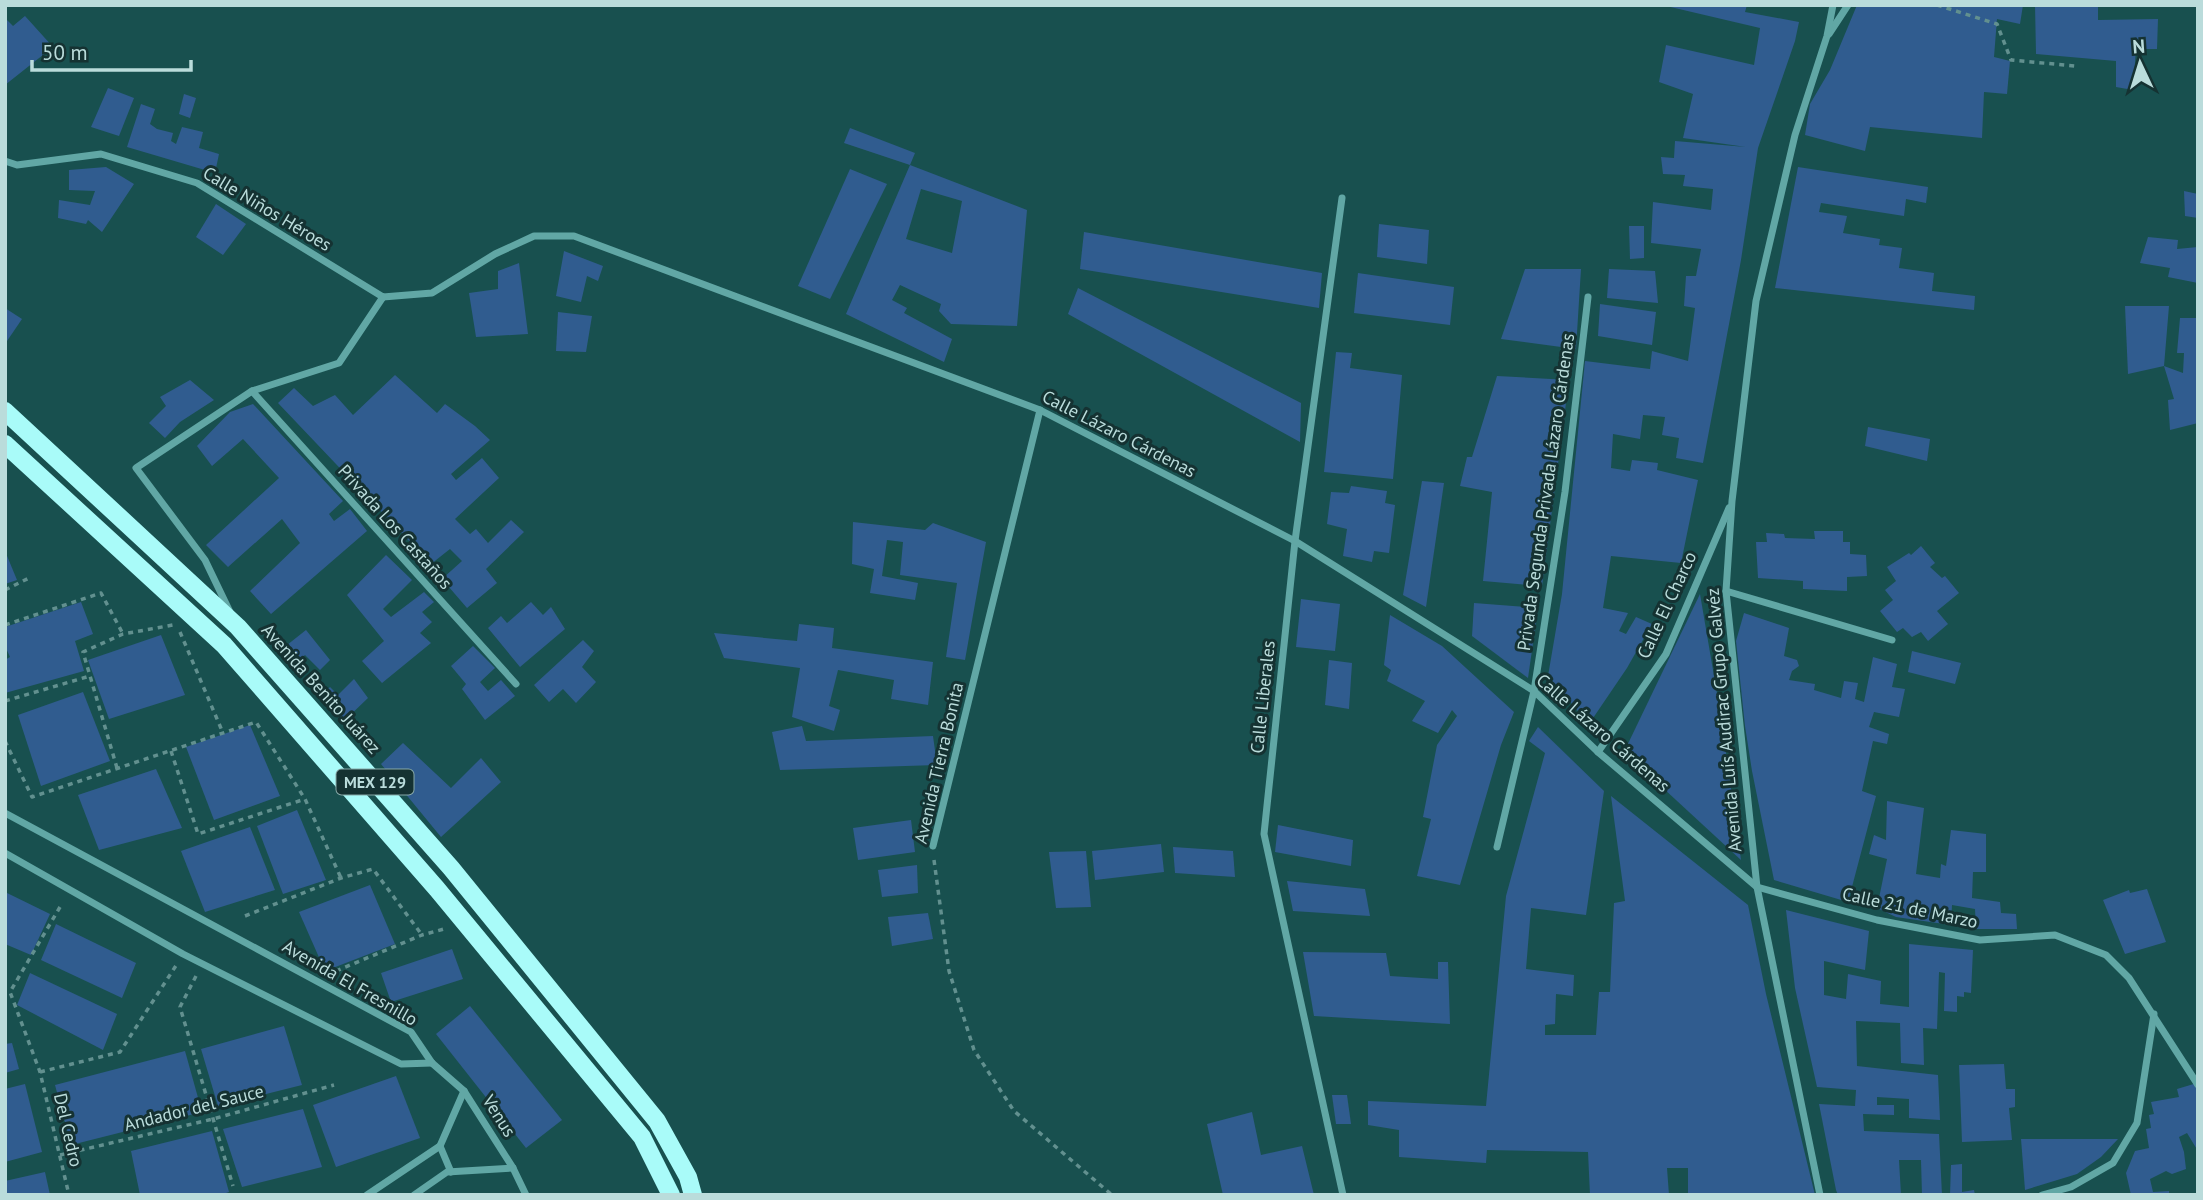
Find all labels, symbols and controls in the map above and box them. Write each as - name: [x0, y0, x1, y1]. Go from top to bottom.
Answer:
- scale bar: [32, 28, 191, 72]
- north arrow: [2105, 28, 2175, 98]
- text: N: [2132, 34, 2146, 58]
- text: 50 m: [42, 39, 88, 66]
- street label: Calle Niños Héroes: [199, 161, 336, 256]
- street label: Privada Segunda Privada Lázaro Cárdenas: [1512, 332, 1579, 652]
- street label: Calle Lázaro Cárdenas: [1038, 385, 1200, 482]
- street label: Privada Los Castaños: [333, 459, 458, 594]
- street label: Calle El Charco: [1632, 548, 1701, 662]
- street label: Avenida Luís Audirac Grupo Galvéz: [1701, 587, 1747, 853]
- street label: Avenida Benito Juárez: [257, 619, 386, 759]
- street label: Calle Liberales: [1245, 639, 1280, 755]
- street label: Calle Lázaro Cárdenas: [1532, 668, 1675, 797]
- street label: Avenida Tierra Bonita: [909, 680, 968, 846]
- road number: MEX 129: [336, 769, 414, 794]
- street label: Calle 21 de Marzo: [1840, 882, 1980, 933]
- street label: Avenida El Fresnillo: [279, 935, 422, 1031]
- street label: Andador del Sauce: [122, 1079, 266, 1136]
- street label: Venus: [477, 1090, 521, 1141]
- street label: Del Cedro: [49, 1091, 88, 1169]

